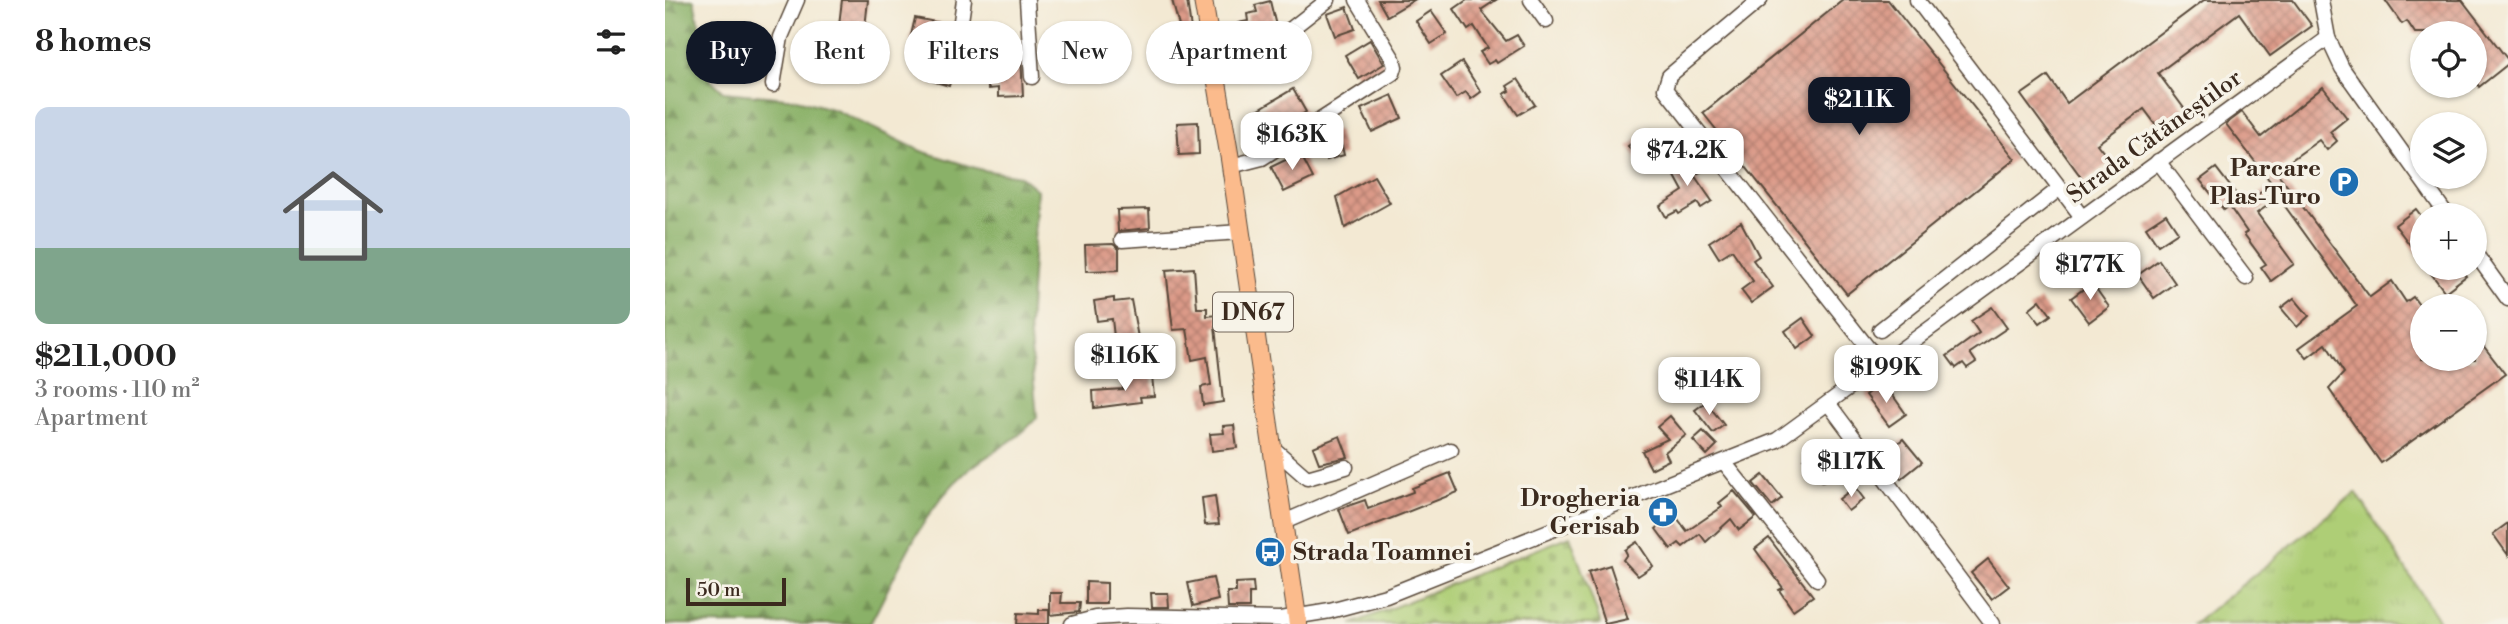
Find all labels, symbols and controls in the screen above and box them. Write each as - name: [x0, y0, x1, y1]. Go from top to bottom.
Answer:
- chip: Buy: [686, 21, 776, 84]
- chip: Rent: [790, 21, 890, 84]
- chip: Filters: [904, 21, 1023, 84]
- chip: New: [1037, 21, 1132, 84]
- chip: Apartment: [1146, 21, 1312, 84]
- map controls: [2410, 21, 2487, 371]
- button: locate: [2410, 21, 2487, 98]
- text: 8 homes: [35, 23, 151, 61]
- icon: filters: [592, 23, 630, 61]
- street label: Strada Cătăneștilor: [2061, 63, 2248, 211]
- pin: $211K: [1810, 78, 1908, 137]
- text: $211K: [1824, 86, 1894, 114]
- button: layers: [2410, 112, 2487, 189]
- pin: $163K: [1243, 113, 1341, 172]
- text: $163K: [1257, 121, 1327, 149]
- pin: $74.2K: [1630, 128, 1744, 188]
- text: $74.2K: [1647, 137, 1727, 165]
- icon: home: [270, 153, 396, 279]
- place label: Parcare Plas-Turo: [2209, 154, 2321, 212]
- parking icon: Parcare Plas-Turo: [2327, 165, 2361, 199]
- button: +: [2410, 203, 2487, 280]
- pin: $177K: [2041, 243, 2139, 302]
- text: $177K: [2056, 251, 2124, 279]
- road number: DN67: [1213, 292, 1293, 332]
- button: −: [2410, 294, 2487, 371]
- pin: $116K: [1076, 334, 1174, 393]
- text: $211,000: [35, 338, 177, 376]
- text: $116K: [1091, 342, 1159, 370]
- pin: $199K: [1837, 346, 1935, 405]
- text: $199K: [1850, 354, 1922, 382]
- pin: $114K: [1660, 358, 1758, 417]
- text: $114K: [1674, 366, 1744, 394]
- text: 3 rooms · 110 m²: [35, 376, 199, 404]
- text: Apartment: [35, 404, 148, 432]
- pin: $117K: [1802, 440, 1900, 499]
- text: $117K: [1817, 448, 1885, 476]
- place label: Drogheria Gerisab: [1520, 484, 1641, 542]
- pharmacy icon: Drogheria Gerisab: [1646, 495, 1680, 529]
- bus stop icon: Strada Toamnei: [1253, 535, 1287, 569]
- place label: Strada Toamnei: [1293, 538, 1472, 568]
- scale bar: [686, 575, 786, 607]
- text: 50 m: [697, 578, 741, 602]

